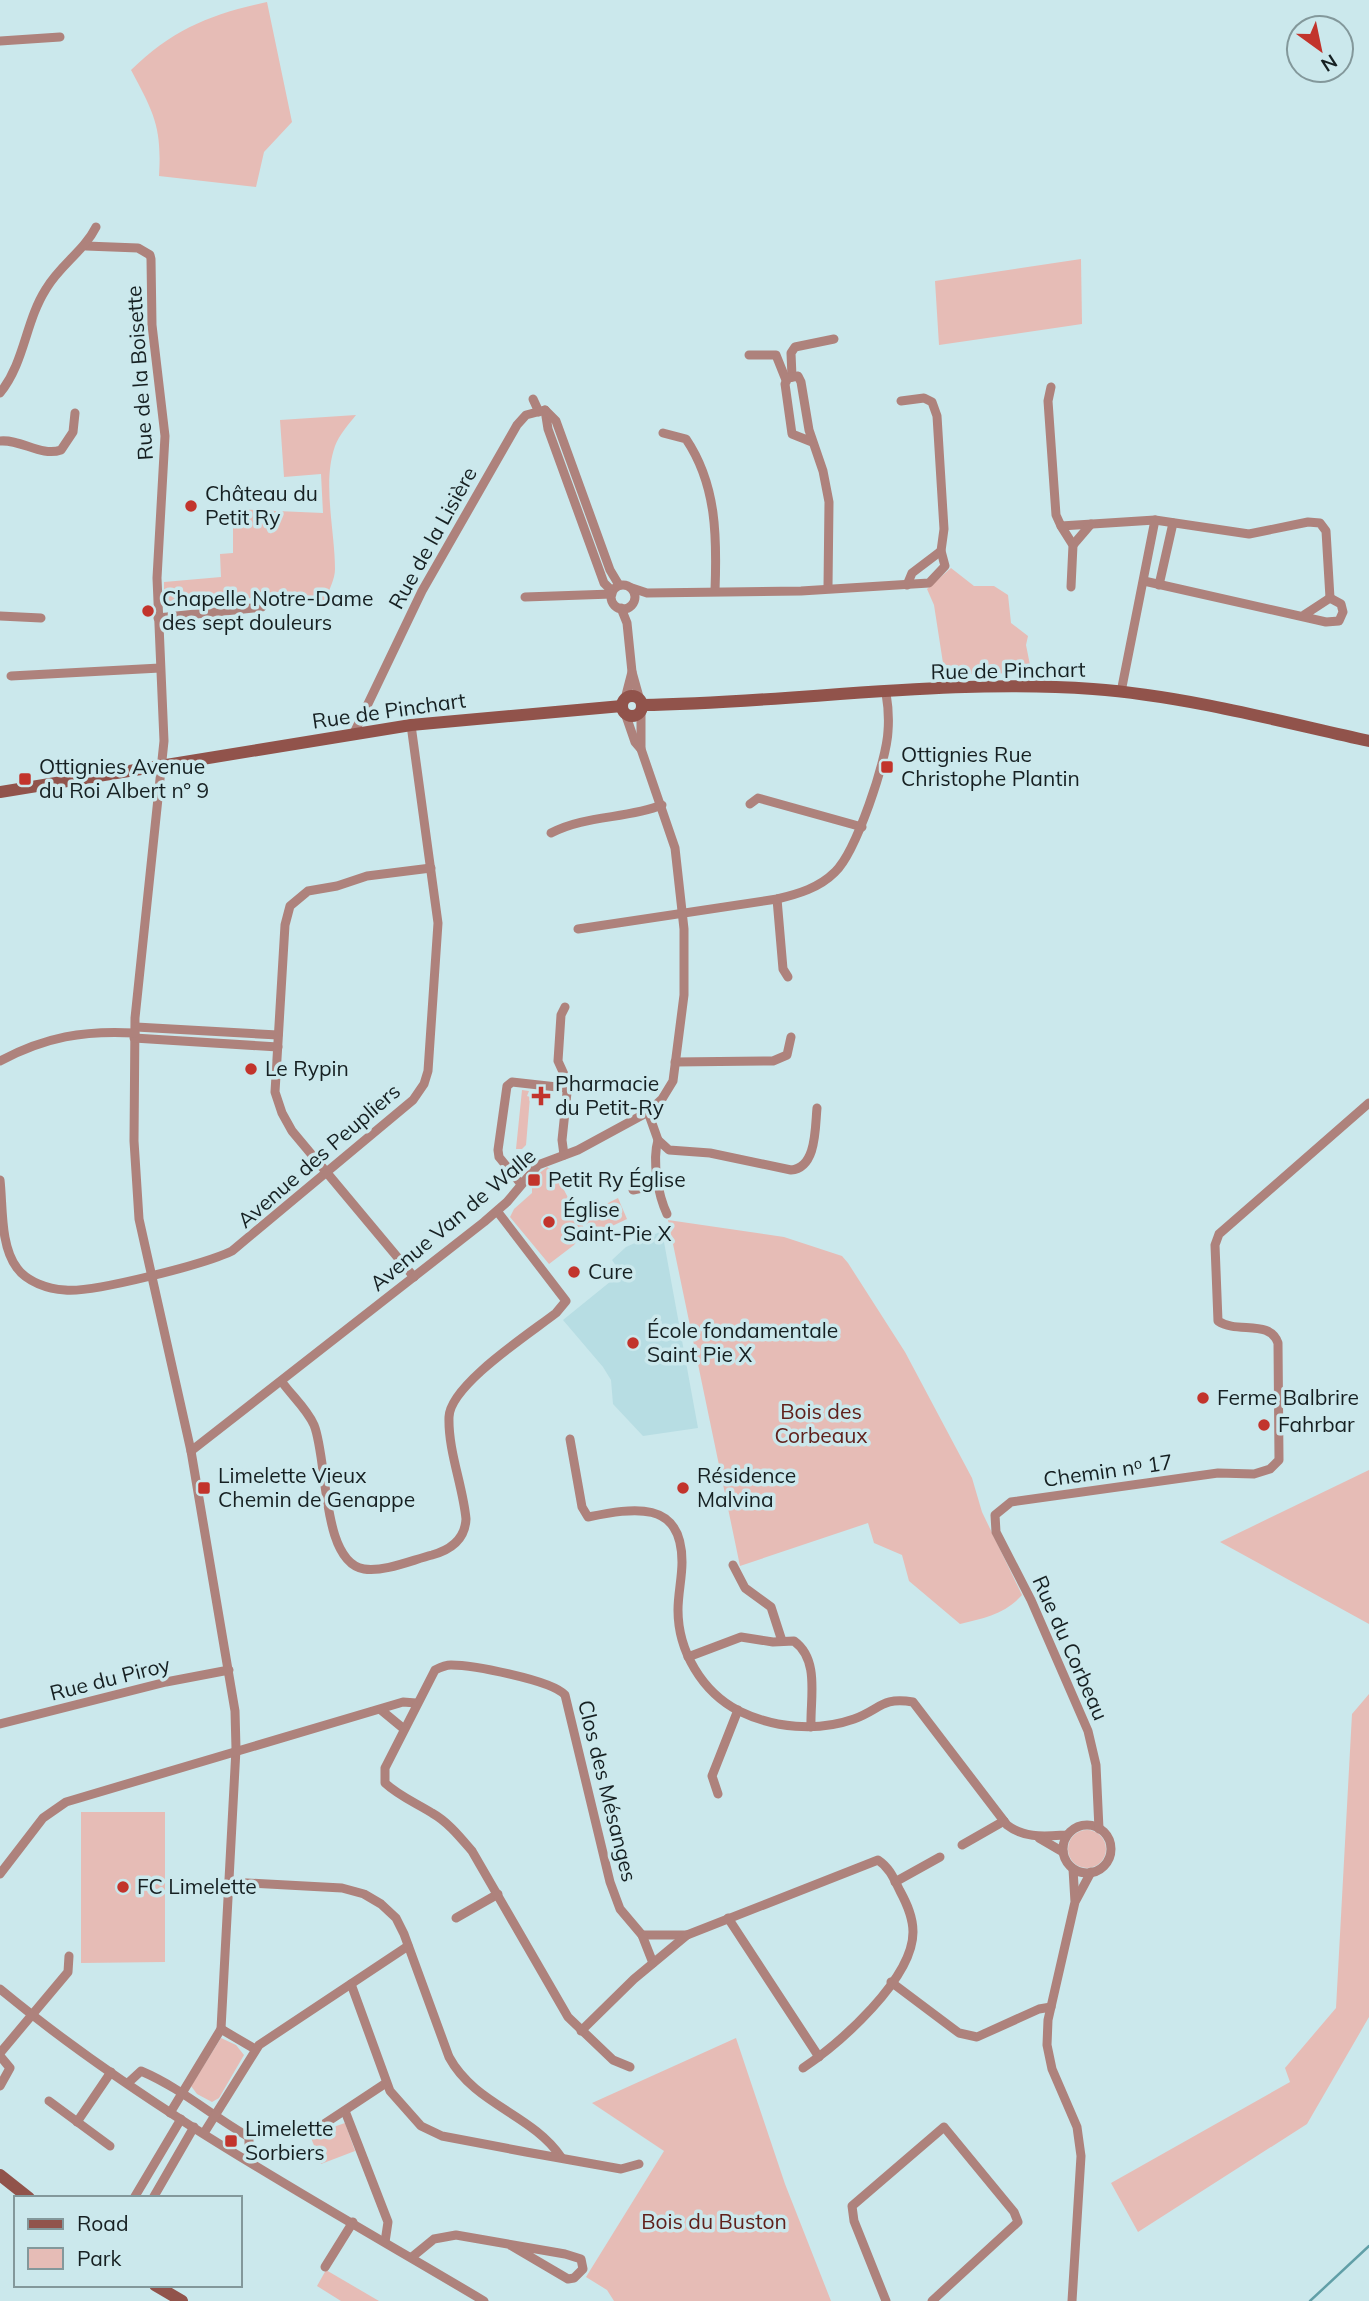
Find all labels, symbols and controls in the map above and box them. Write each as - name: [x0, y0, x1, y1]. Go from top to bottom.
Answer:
- north arrow: [1285, 14, 1355, 84]
- text: N: [1317, 49, 1342, 77]
- street label: Rue de la Boisette: [120, 285, 158, 461]
- street label: Rue de la Lisière: [382, 462, 482, 613]
- place label: Château du Petit Ry: [205, 480, 318, 530]
- marker: Château du Petit Ry: [183, 498, 199, 514]
- place label: Chapelle Notre-Dame des sept douleurs: [162, 585, 373, 635]
- marker: Chapelle Notre-Dame des sept douleurs: [140, 603, 156, 619]
- street label: Rue de Pinchart: [930, 656, 1086, 684]
- street label: Rue de Pinchart: [310, 686, 467, 734]
- place label: Ottignies Rue Christophe Plantin: [901, 741, 1080, 791]
- place label: Ottignies Avenue du Roi Albert n° 9: [39, 753, 209, 803]
- marker: Ottignies Rue Christophe Plantin: [879, 759, 895, 775]
- marker: Ottignies Avenue du Roi Albert n° 9: [17, 771, 33, 787]
- place label: Le Rypin: [265, 1055, 349, 1081]
- marker: Le Rypin: [243, 1061, 259, 1077]
- place label: Pharmacie du Petit-Ry: [555, 1070, 664, 1120]
- street label: Avenue des Peupliers: [232, 1077, 405, 1233]
- marker: Pharmacie du Petit-Ry: [533, 1088, 549, 1104]
- street label: Avenue Van de Walle: [364, 1142, 540, 1296]
- place label: Petit Ry Église: [548, 1166, 686, 1192]
- marker: Petit Ry Église: [526, 1172, 542, 1188]
- place label: Église Saint-Pie X: [563, 1196, 672, 1246]
- marker: Église Saint-Pie X: [541, 1214, 557, 1230]
- place label: Cure: [588, 1258, 633, 1284]
- marker: Cure: [566, 1264, 582, 1280]
- place label: École fondamentale Saint Pie X: [647, 1317, 838, 1367]
- marker: École fondamentale Saint Pie X: [625, 1335, 641, 1351]
- place label: Ferme Balbrire: [1217, 1384, 1359, 1410]
- marker: Ferme Balbrire: [1195, 1390, 1211, 1406]
- park label: Bois des Corbeaux: [774, 1398, 868, 1448]
- place label: Fahrbar: [1278, 1411, 1355, 1437]
- marker: Fahrbar: [1256, 1417, 1272, 1433]
- street label: Chemin nᵒ 17: [1042, 1448, 1174, 1492]
- place label: Limelette Vieux Chemin de Genappe: [218, 1462, 415, 1512]
- place label: Résidence Malvina: [697, 1462, 796, 1512]
- marker: Limelette Vieux Chemin de Genappe: [196, 1480, 212, 1496]
- marker: Résidence Malvina: [675, 1480, 691, 1496]
- street label: Rue du Corbeau: [1027, 1571, 1114, 1724]
- street label: Rue du Piroy: [47, 1651, 173, 1706]
- street label: Clos des Mésanges: [573, 1697, 643, 1884]
- place label: FC Limelette: [137, 1873, 257, 1899]
- marker: FC Limelette: [115, 1879, 131, 1895]
- place label: Limelette Sorbiers: [245, 2115, 333, 2165]
- marker: Limelette Sorbiers: [223, 2133, 239, 2149]
- legend: [14, 2196, 242, 2287]
- park label: Bois du Buston: [641, 2208, 787, 2234]
- text: Road: [77, 2210, 128, 2236]
- text: Park: [77, 2245, 121, 2271]

